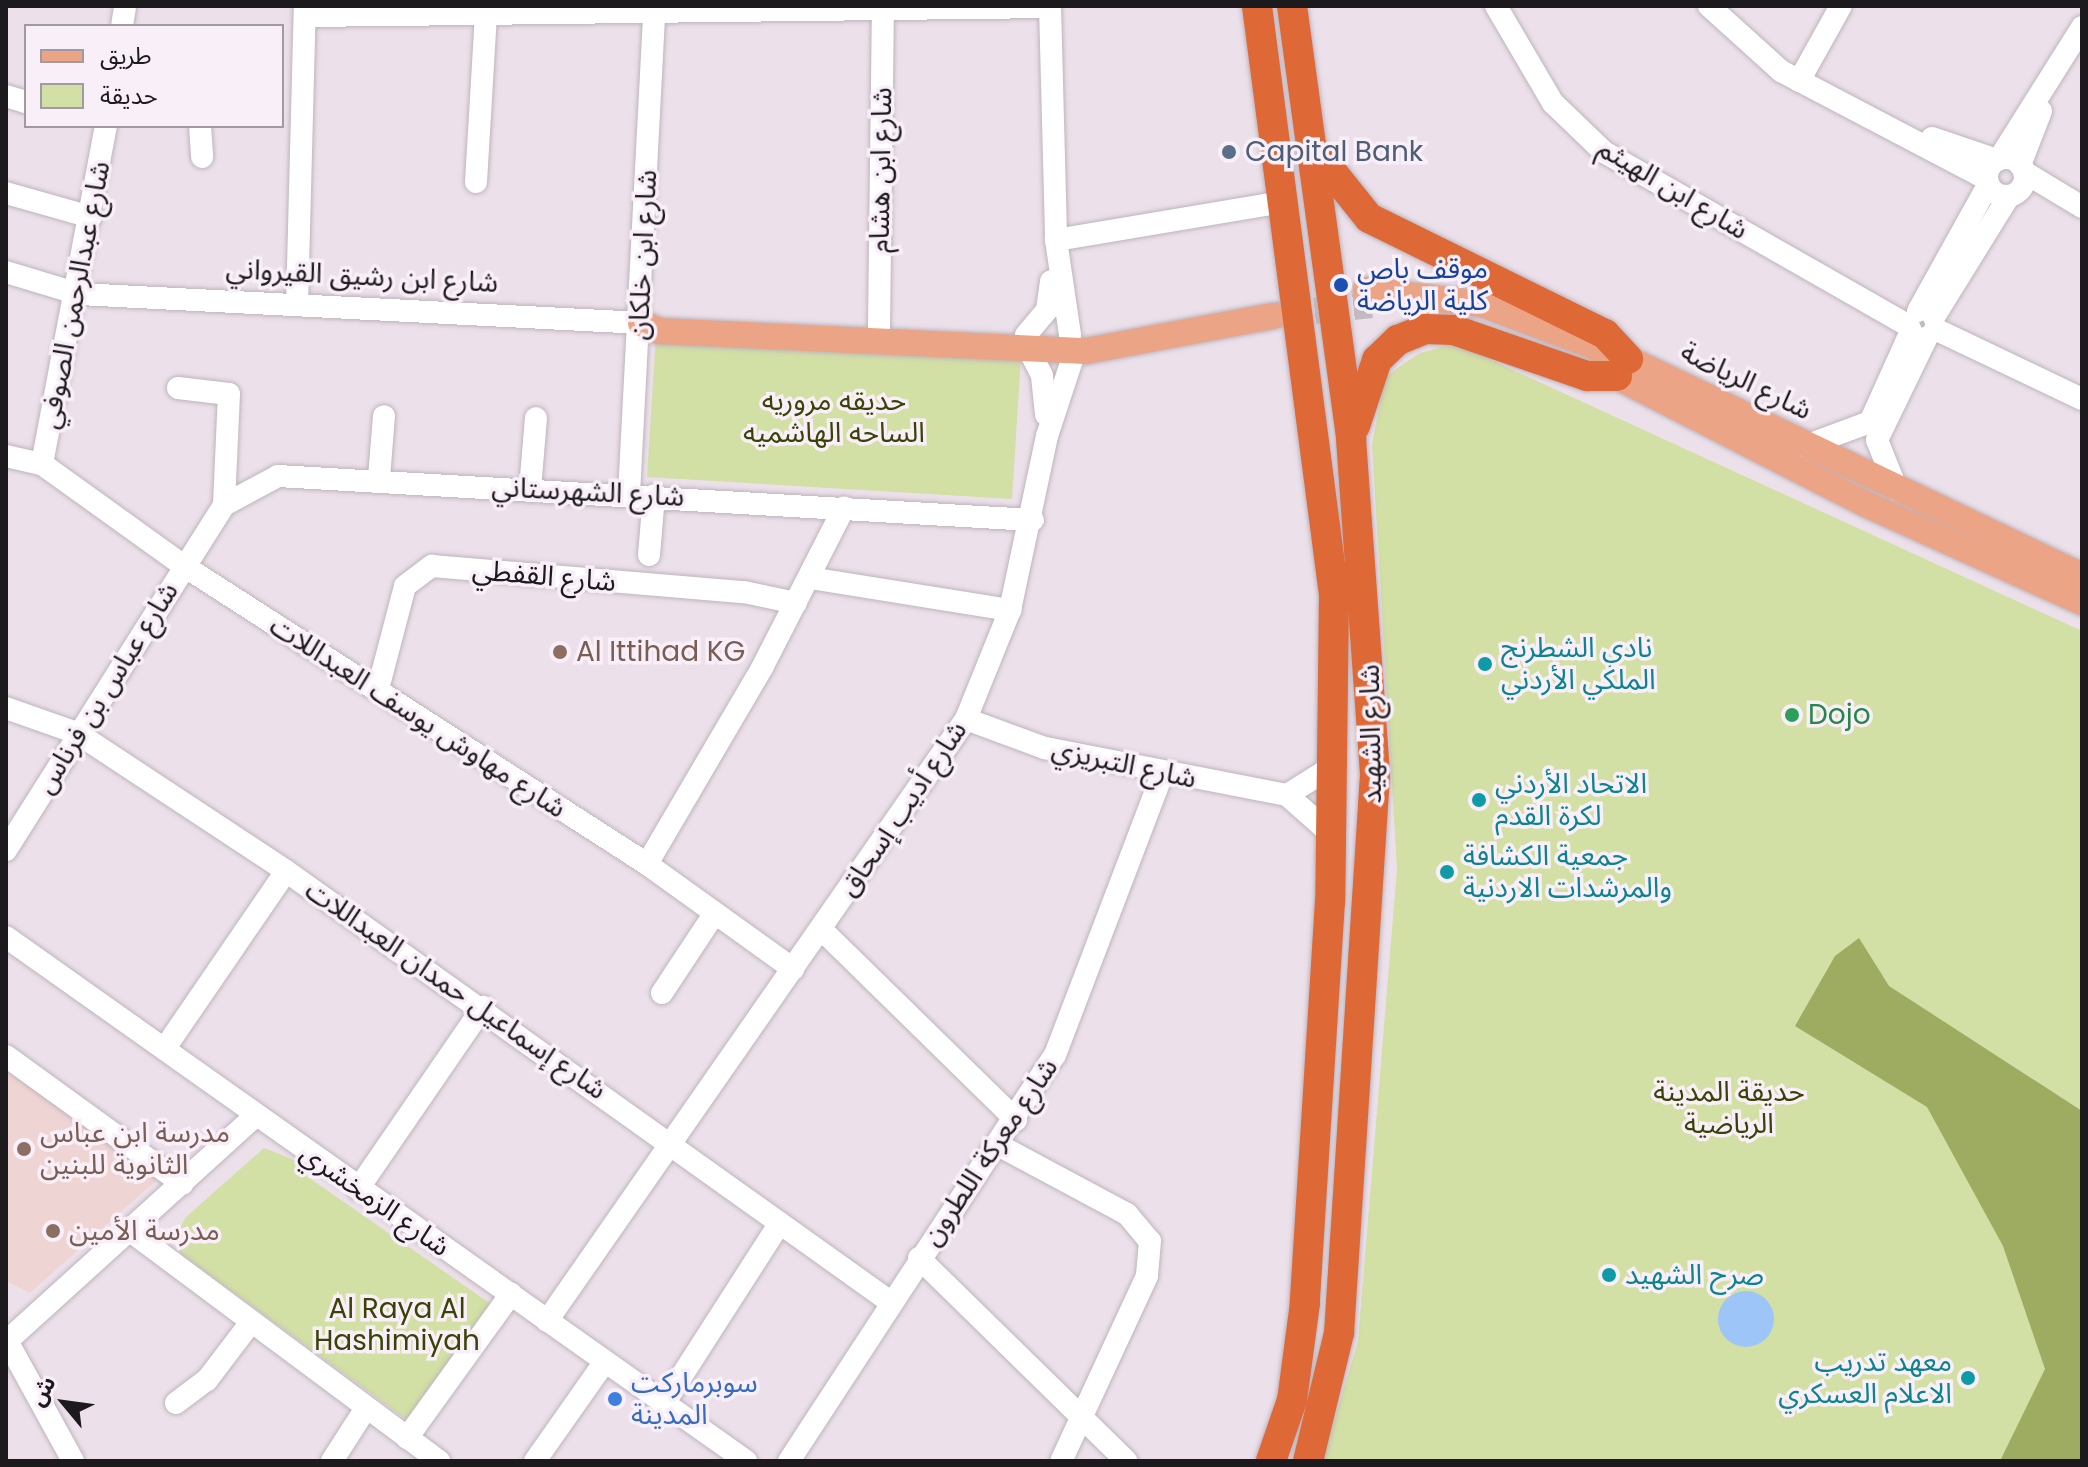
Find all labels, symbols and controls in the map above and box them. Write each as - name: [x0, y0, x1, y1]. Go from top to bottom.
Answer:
- legend: [24, 24, 284, 128]
- text: طريق: [100, 39, 152, 72]
- text: حديقة: [100, 79, 158, 112]
- street label: شارع ابن هشام: [863, 87, 899, 253]
- street label: شارع ابن الهيثم: [1592, 131, 1754, 247]
- place label: Capital Bank: [1245, 135, 1423, 169]
- marker: Capital Bank: [1220, 143, 1238, 161]
- street label: شارع عبدالرحمن الصوفي: [33, 158, 117, 432]
- street label: شارع ابن خلكان: [622, 169, 664, 341]
- street label: شارع ابن رشيق القيرواني: [225, 252, 499, 300]
- place label: موقف باص كلية الرياضة: [1357, 252, 1488, 318]
- marker: موقف باص كلية الرياضة: [1332, 276, 1350, 294]
- street label: شارع الرياضة: [1675, 335, 1817, 427]
- park label: حديقه مروريه الساحه الهاشميه: [743, 384, 925, 450]
- street label: شارع الشهرستاني: [491, 470, 685, 514]
- street label: شارع القفطي: [471, 553, 617, 599]
- street label: شارع عباس بن فرناس: [28, 576, 186, 800]
- street label: شارع مهاوش يوسف العبداللات: [264, 609, 572, 825]
- place label: نادي الشطرنج الملكي الأردني: [1501, 631, 1656, 697]
- place label: Al Ittihad KG: [576, 635, 745, 669]
- marker: Al Ittihad KG: [551, 643, 569, 661]
- marker: نادي الشطرنج الملكي الأردني: [1476, 655, 1494, 673]
- street label: شارع الشهيد: [1353, 664, 1389, 804]
- place label: Dojo: [1808, 698, 1871, 732]
- marker: Dojo: [1783, 706, 1801, 724]
- street label: شارع أديب إسحاق: [832, 715, 974, 903]
- street label: شارع التبريزي: [1049, 732, 1199, 796]
- place label: الاتحاد الأردني لكرة القدم: [1495, 767, 1647, 833]
- marker: الاتحاد الأردني لكرة القدم: [1470, 791, 1488, 809]
- place label: جمعية الكشافة والمرشدات الاردنية: [1463, 839, 1672, 905]
- marker: جمعية الكشافة والمرشدات الاردنية: [1438, 863, 1456, 881]
- street label: شارع إسماعيل حمدان العبداللات: [299, 873, 613, 1107]
- street label: شارع معركة اللطرون: [915, 1052, 1065, 1252]
- park label: حديقة المدينة الرياضية: [1653, 1075, 1805, 1141]
- place label: مدرسة ابن عباس الثانوية للبنين: [40, 1116, 230, 1182]
- street label: شارع الزمخشري: [294, 1136, 456, 1264]
- marker: مدرسة ابن عباس الثانوية للبنين: [15, 1140, 33, 1158]
- place label: مدرسة الأمين: [69, 1214, 220, 1248]
- marker: مدرسة الأمين: [44, 1222, 62, 1240]
- place label: صرح الشهيد: [1625, 1258, 1764, 1292]
- marker: صرح الشهيد: [1600, 1266, 1618, 1284]
- park label: Al Raya Al Hashimiyah: [314, 1292, 480, 1358]
- place label: معهد تدريب الاعلام العسكري: [1778, 1345, 1952, 1411]
- north arrow: [24, 1363, 104, 1443]
- place label: سوبرماركت المدينة: [631, 1366, 758, 1432]
- marker: معهد تدريب الاعلام العسكري: [1959, 1369, 1977, 1387]
- text: ش: [22, 1370, 63, 1412]
- marker: سوبرماركت المدينة: [606, 1390, 624, 1408]

